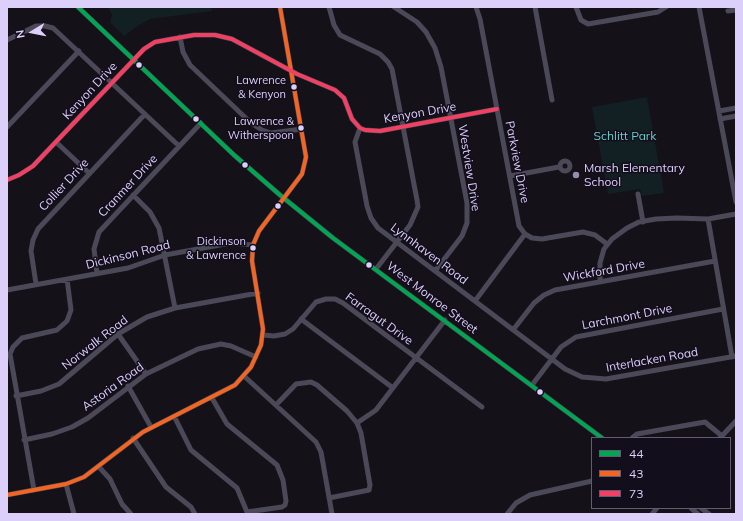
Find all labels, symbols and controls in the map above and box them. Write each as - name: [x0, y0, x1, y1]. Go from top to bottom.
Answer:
- north arrow: [12, 12, 52, 52]
- text: N: [13, 29, 28, 39]
- street label: Kenyon Drive: [60, 59, 120, 123]
- unlabelled marker: [134, 60, 144, 70]
- place label: Lawrence & Kenyon: [236, 74, 286, 100]
- marker: Lawrence & Kenyon: [289, 82, 299, 92]
- street label: Kenyon Drive: [383, 100, 457, 126]
- unlabelled marker: [191, 114, 201, 124]
- place label: Lawrence & Witherspoon: [228, 115, 294, 141]
- street label: Parkview Drive: [502, 120, 532, 204]
- marker: Lawrence & Witherspoon: [296, 123, 306, 133]
- street label: Westview Drive: [455, 124, 483, 212]
- park label: Schlitt Park: [594, 129, 656, 143]
- street label: Cranmer Drive: [95, 152, 161, 220]
- street label: Collier Drive: [36, 156, 92, 214]
- unlabelled marker: [240, 160, 250, 170]
- place label: Marsh Elementary School: [584, 161, 685, 189]
- marker: Marsh Elementary School: [571, 170, 581, 180]
- unlabelled marker: [273, 201, 283, 211]
- street label: Lynnhaven Road: [388, 220, 470, 288]
- place label: Dickinson & Lawrence: [186, 235, 246, 261]
- street label: Dickinson Road: [84, 238, 172, 272]
- marker: Dickinson & Lawrence: [248, 243, 258, 253]
- street label: Wickford Drive: [562, 257, 646, 285]
- street label: West Monroe Street: [384, 259, 480, 337]
- unlabelled marker: [364, 260, 374, 270]
- street label: Farragut Drive: [342, 290, 416, 348]
- street label: Larchmont Drive: [581, 301, 673, 333]
- street label: Norwalk Road: [59, 313, 131, 373]
- street label: Interlacken Road: [605, 345, 699, 375]
- street label: Astoria Road: [79, 360, 147, 414]
- unlabelled marker: [535, 387, 545, 397]
- legend: [591, 437, 731, 509]
- text: 44: [629, 446, 643, 461]
- text: 43: [629, 466, 643, 481]
- text: 73: [629, 486, 643, 501]

